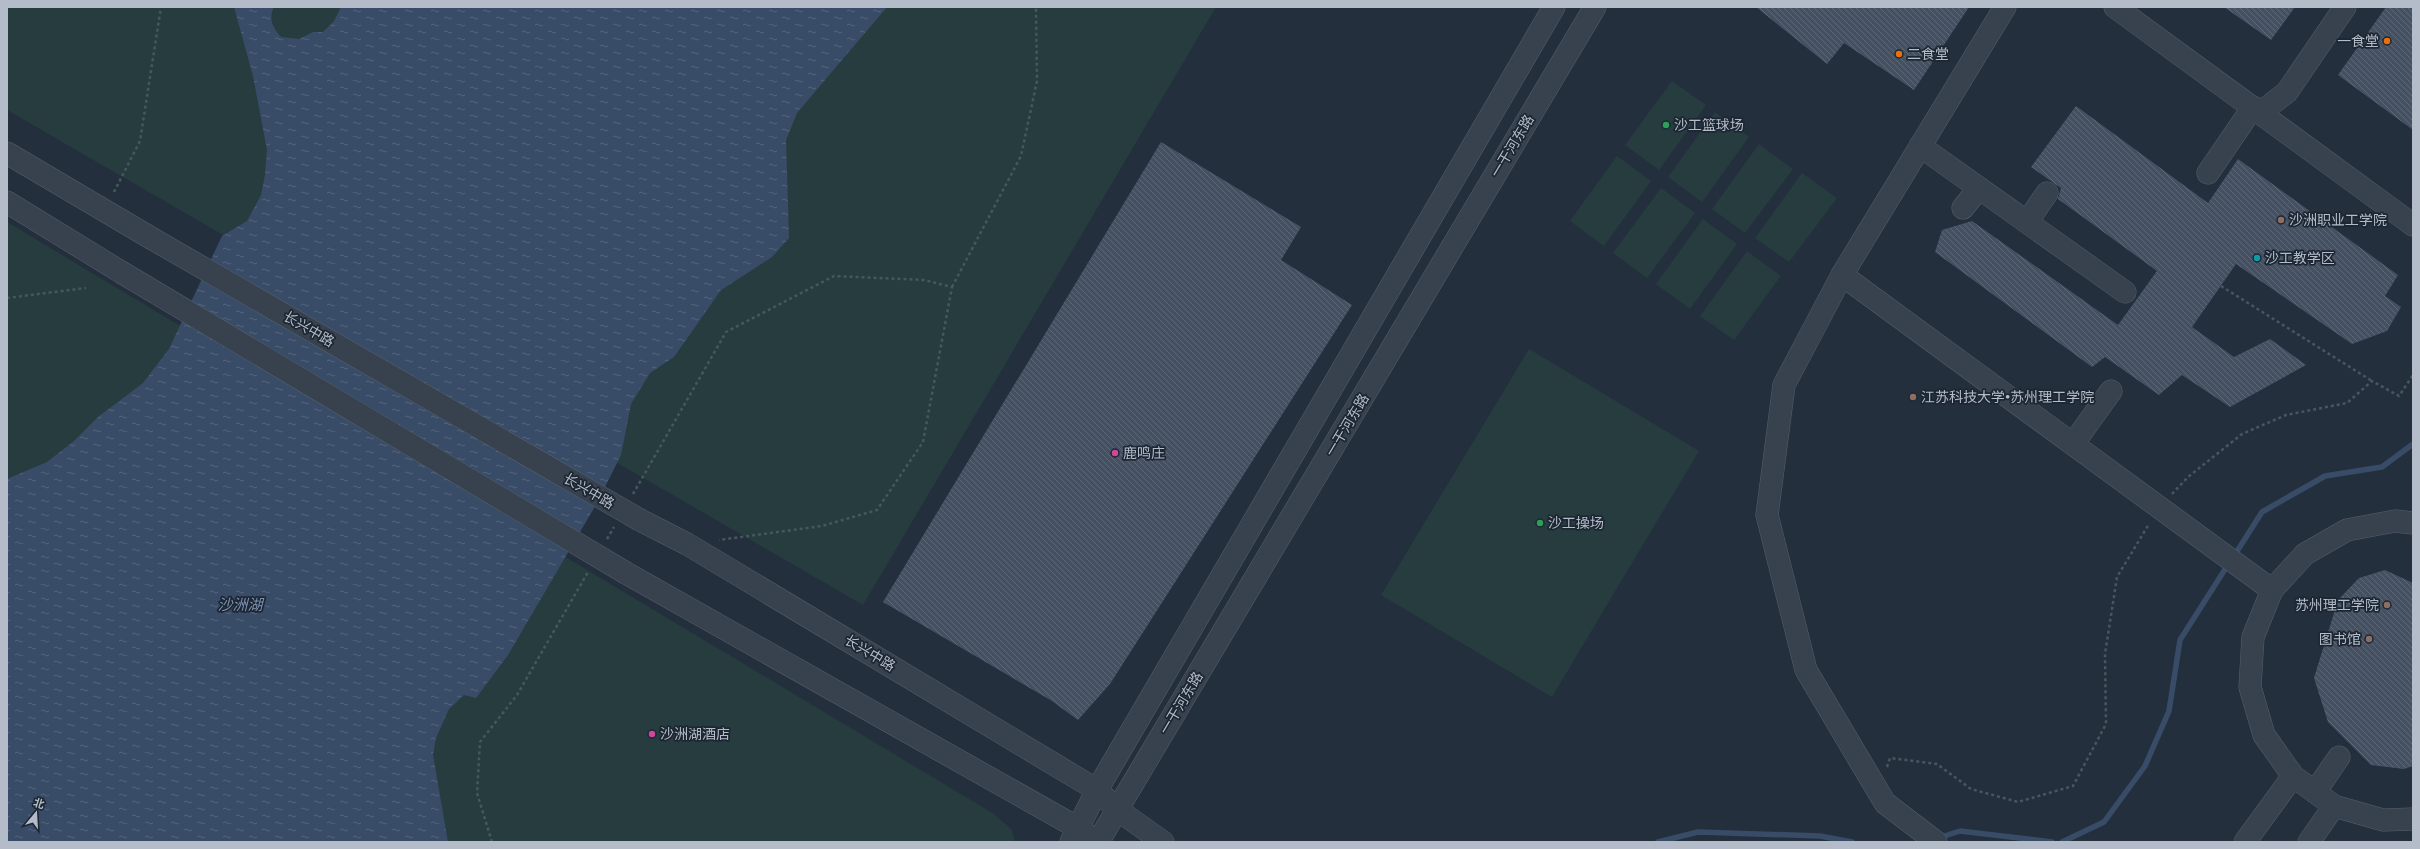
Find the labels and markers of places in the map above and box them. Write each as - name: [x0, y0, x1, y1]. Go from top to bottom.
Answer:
- place label: 一食堂: [2337, 33, 2379, 50]
- marker: 一食堂: [2382, 36, 2392, 46]
- place label: 二食堂: [1907, 46, 1949, 63]
- marker: 二食堂: [1894, 49, 1904, 59]
- place label: 沙工篮球场: [1674, 117, 1744, 134]
- marker: 沙工篮球场: [1661, 120, 1671, 130]
- place label: 沙洲职业工学院: [2289, 212, 2387, 229]
- marker: 沙洲职业工学院: [2276, 215, 2286, 225]
- place label: 沙工教学区: [2265, 250, 2335, 267]
- marker: 沙工教学区: [2252, 253, 2262, 263]
- place label: 江苏科技大学•苏州理工学院: [1921, 389, 2094, 406]
- marker: 江苏科技大学•苏州理工学院: [1908, 392, 1918, 402]
- place label: 鹿鸣庄: [1123, 445, 1165, 462]
- marker: 鹿鸣庄: [1110, 448, 1120, 458]
- place label: 沙工操场: [1548, 515, 1604, 532]
- marker: 沙工操场: [1535, 518, 1545, 528]
- place label: 苏州理工学院: [2295, 597, 2379, 614]
- marker: 苏州理工学院: [2382, 600, 2392, 610]
- place label: 图书馆: [2319, 631, 2361, 648]
- marker: 图书馆: [2364, 634, 2374, 644]
- place label: 沙洲湖酒店: [660, 726, 730, 743]
- marker: 沙洲湖酒店: [647, 729, 657, 739]

